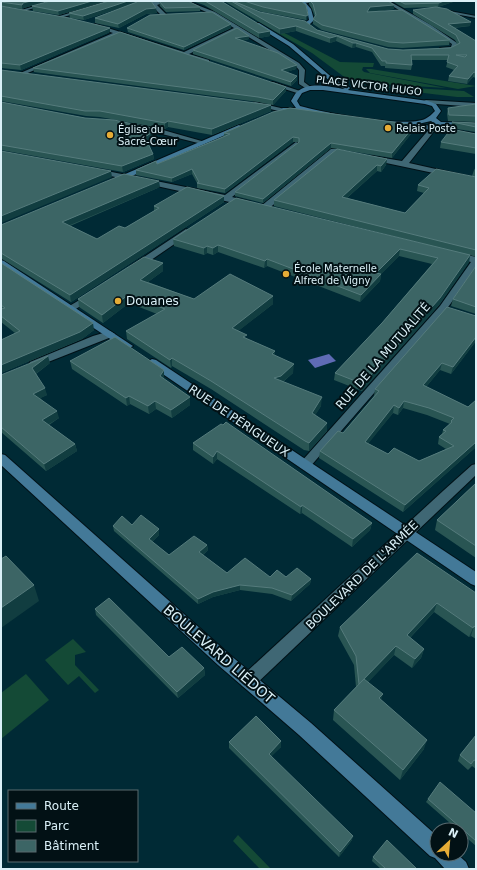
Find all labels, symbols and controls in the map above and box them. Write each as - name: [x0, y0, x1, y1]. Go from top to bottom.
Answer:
- street label: PLACE VICTOR HUGO: [316, 74, 422, 97]
- place label: Église du Sacré-Cœur: [118, 123, 178, 147]
- marker: Relais Poste: [383, 123, 393, 133]
- place label: Relais Poste: [396, 123, 456, 134]
- marker: Église du Sacré-Cœur: [105, 130, 115, 140]
- place label: École Maternelle Alfred de Vigny: [294, 262, 377, 286]
- marker: École Maternelle Alfred de Vigny: [281, 269, 291, 279]
- place label: Douanes: [126, 294, 179, 308]
- marker: Douanes: [113, 296, 123, 306]
- street label: RUE DE LA MUTUALITÉ: [332, 299, 433, 412]
- street label: RUE DE PÉRIGUEUX: [186, 381, 293, 460]
- street label: BOULEVARD DE L'ARMÉE: [302, 517, 421, 632]
- street label: BOULEVARD LIÉDOT: [160, 602, 278, 707]
- legend: [8, 790, 138, 862]
- text: Route: [44, 799, 79, 813]
- text: Parc: [44, 819, 69, 833]
- north arrow: [429, 822, 469, 862]
- text: N: [446, 826, 460, 841]
- text: Bâtiment: [44, 839, 99, 853]

